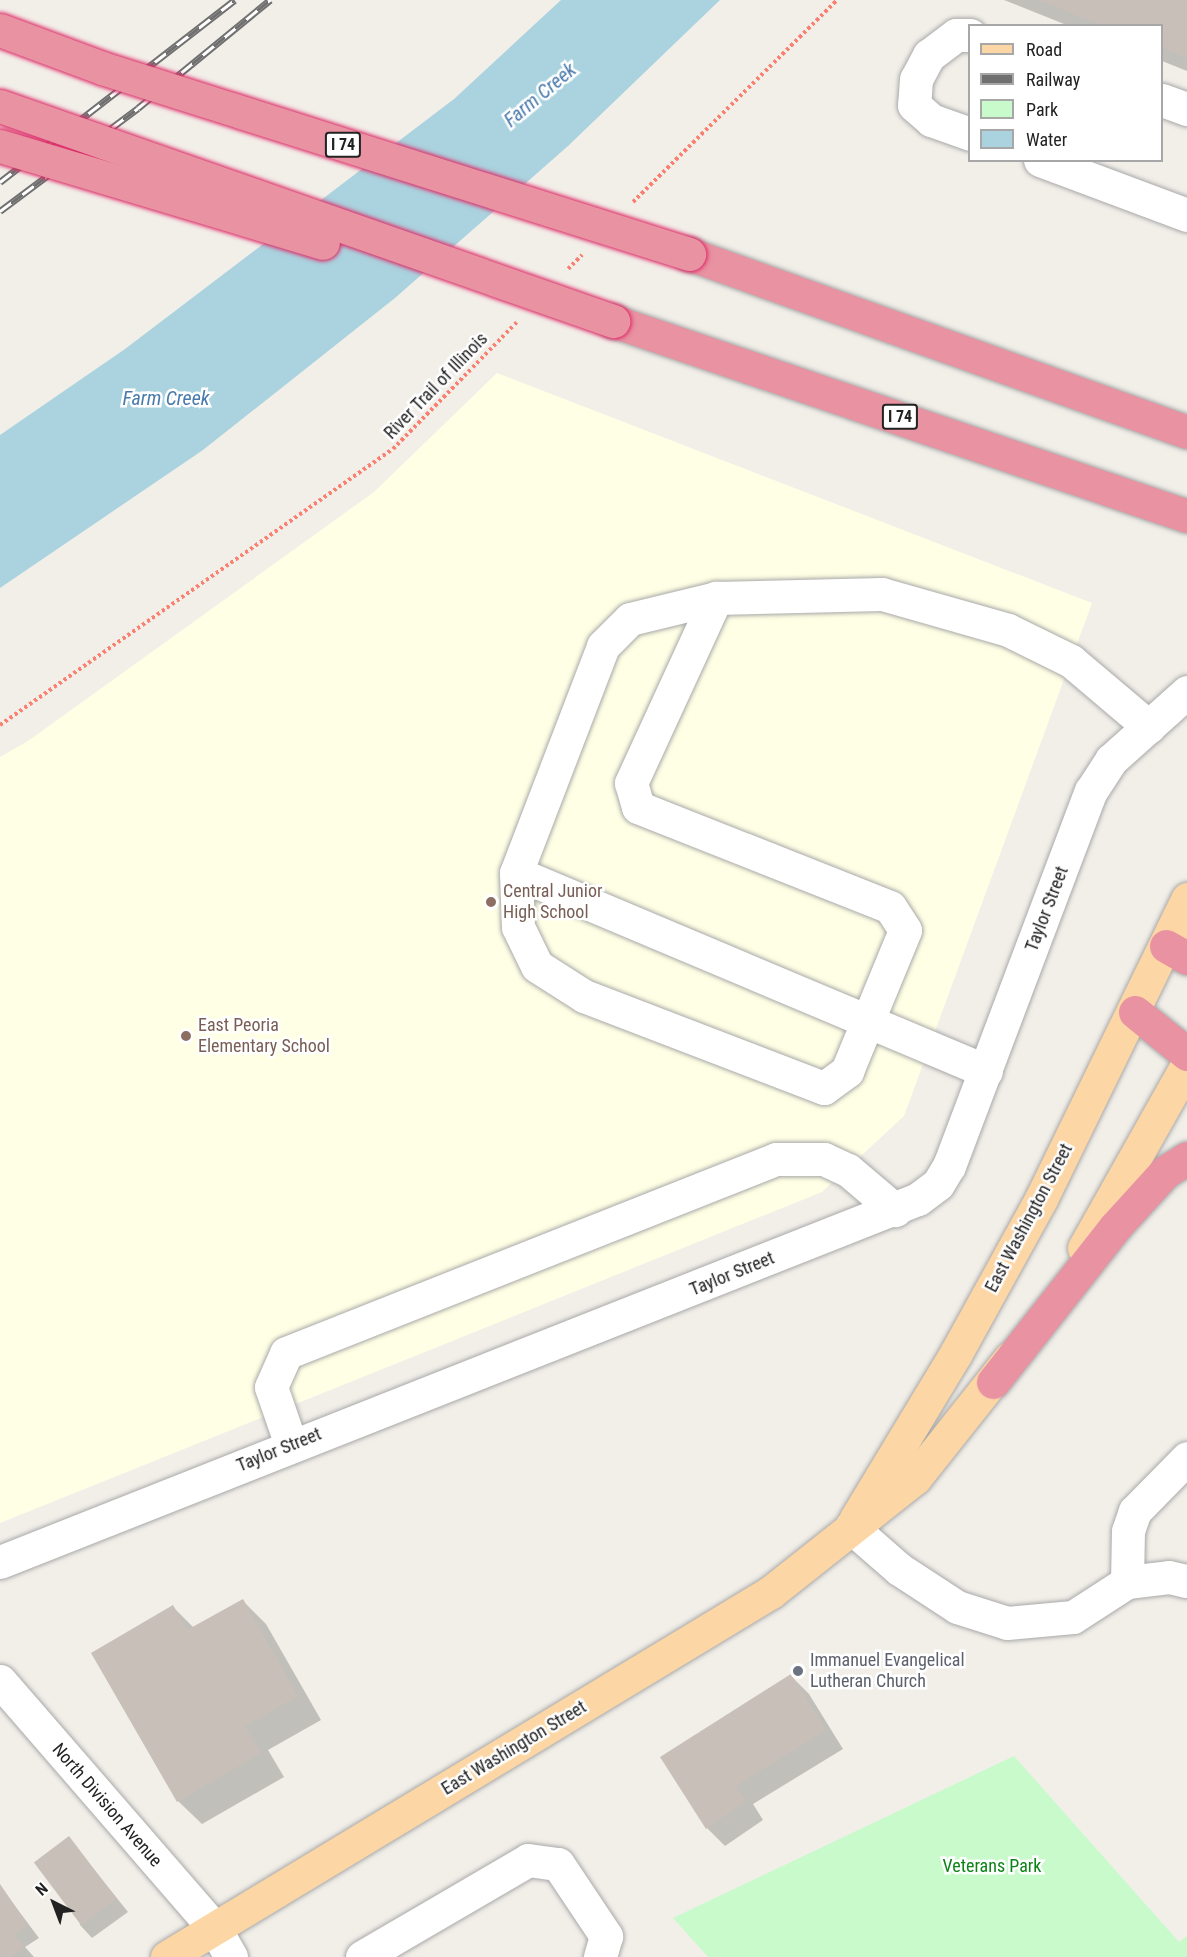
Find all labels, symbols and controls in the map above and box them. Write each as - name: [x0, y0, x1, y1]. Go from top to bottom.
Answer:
- legend: [968, 24, 1163, 162]
- text: Road: [1026, 39, 1062, 60]
- water label: Farm Creek: [499, 58, 581, 132]
- text: Railway: [1026, 69, 1080, 90]
- text: Park: [1026, 99, 1058, 120]
- text: Water: [1026, 129, 1067, 150]
- road number: I 74: [324, 132, 362, 158]
- street label: River Trail of Illinois: [380, 328, 492, 444]
- water label: Farm Creek: [122, 386, 210, 410]
- road number: I 74: [880, 404, 920, 430]
- street label: Taylor Street: [1021, 863, 1073, 955]
- place label: Central Junior High School: [503, 881, 602, 924]
- marker: Central Junior High School: [484, 895, 498, 909]
- place label: East Peoria Elementary School: [198, 1015, 330, 1058]
- marker: East Peoria Elementary School: [179, 1029, 193, 1043]
- street label: East Washington Street: [981, 1140, 1077, 1296]
- street label: Taylor Street: [687, 1247, 777, 1301]
- street label: Taylor Street: [234, 1423, 324, 1477]
- place label: Immanuel Evangelical Lutheran Church: [810, 1650, 965, 1692]
- marker: Immanuel Evangelical Lutheran Church: [791, 1664, 805, 1678]
- street label: East Washington Street: [438, 1696, 590, 1800]
- street label: North Division Avenue: [47, 1739, 167, 1871]
- park label: Veterans Park: [943, 1855, 1041, 1877]
- north arrow: [24, 1873, 84, 1933]
- text: N: [32, 1879, 52, 1900]

